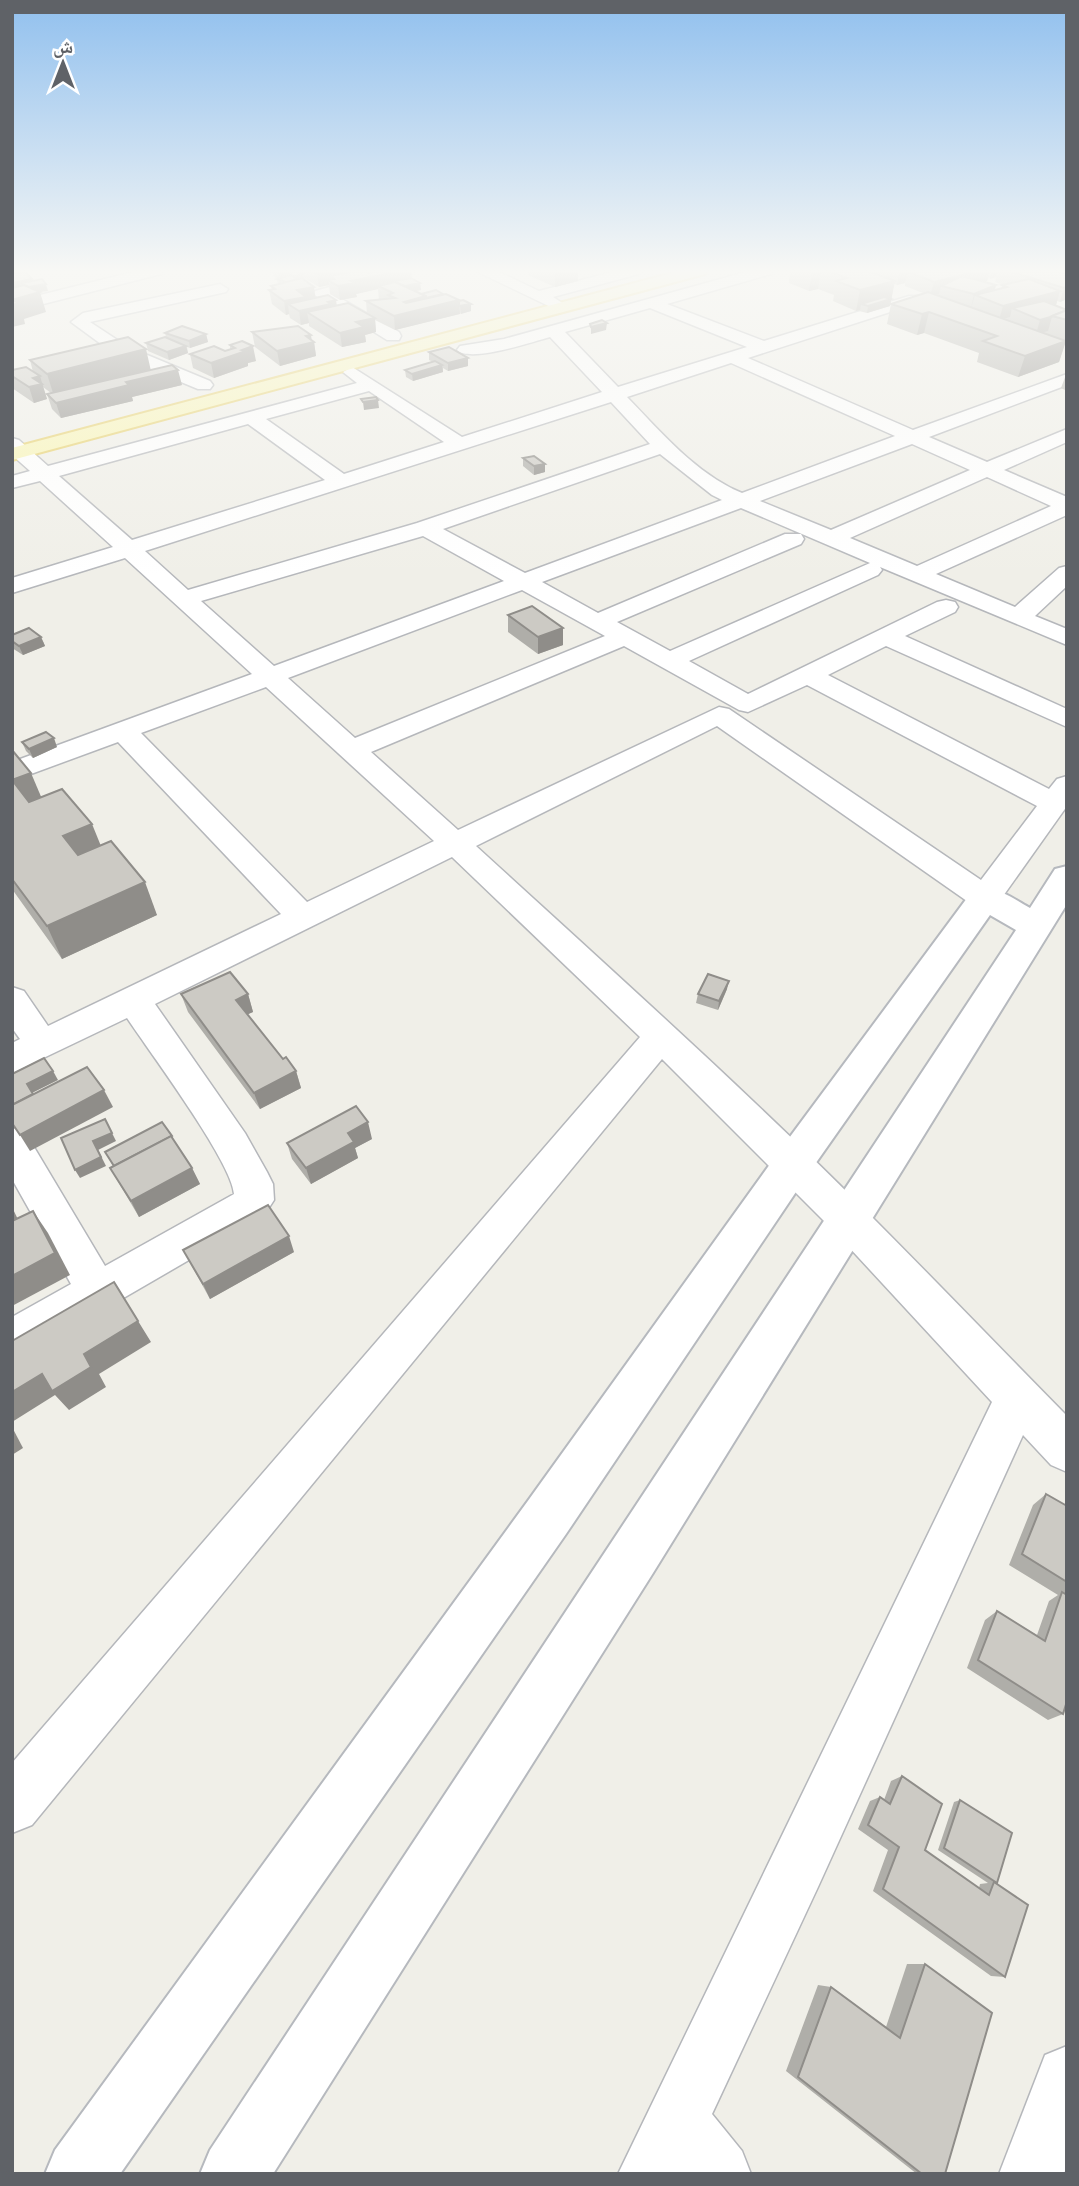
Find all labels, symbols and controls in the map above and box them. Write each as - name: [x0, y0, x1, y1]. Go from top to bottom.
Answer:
- north arrow: [28, 28, 98, 98]
- text: ش: [53, 35, 73, 58]

